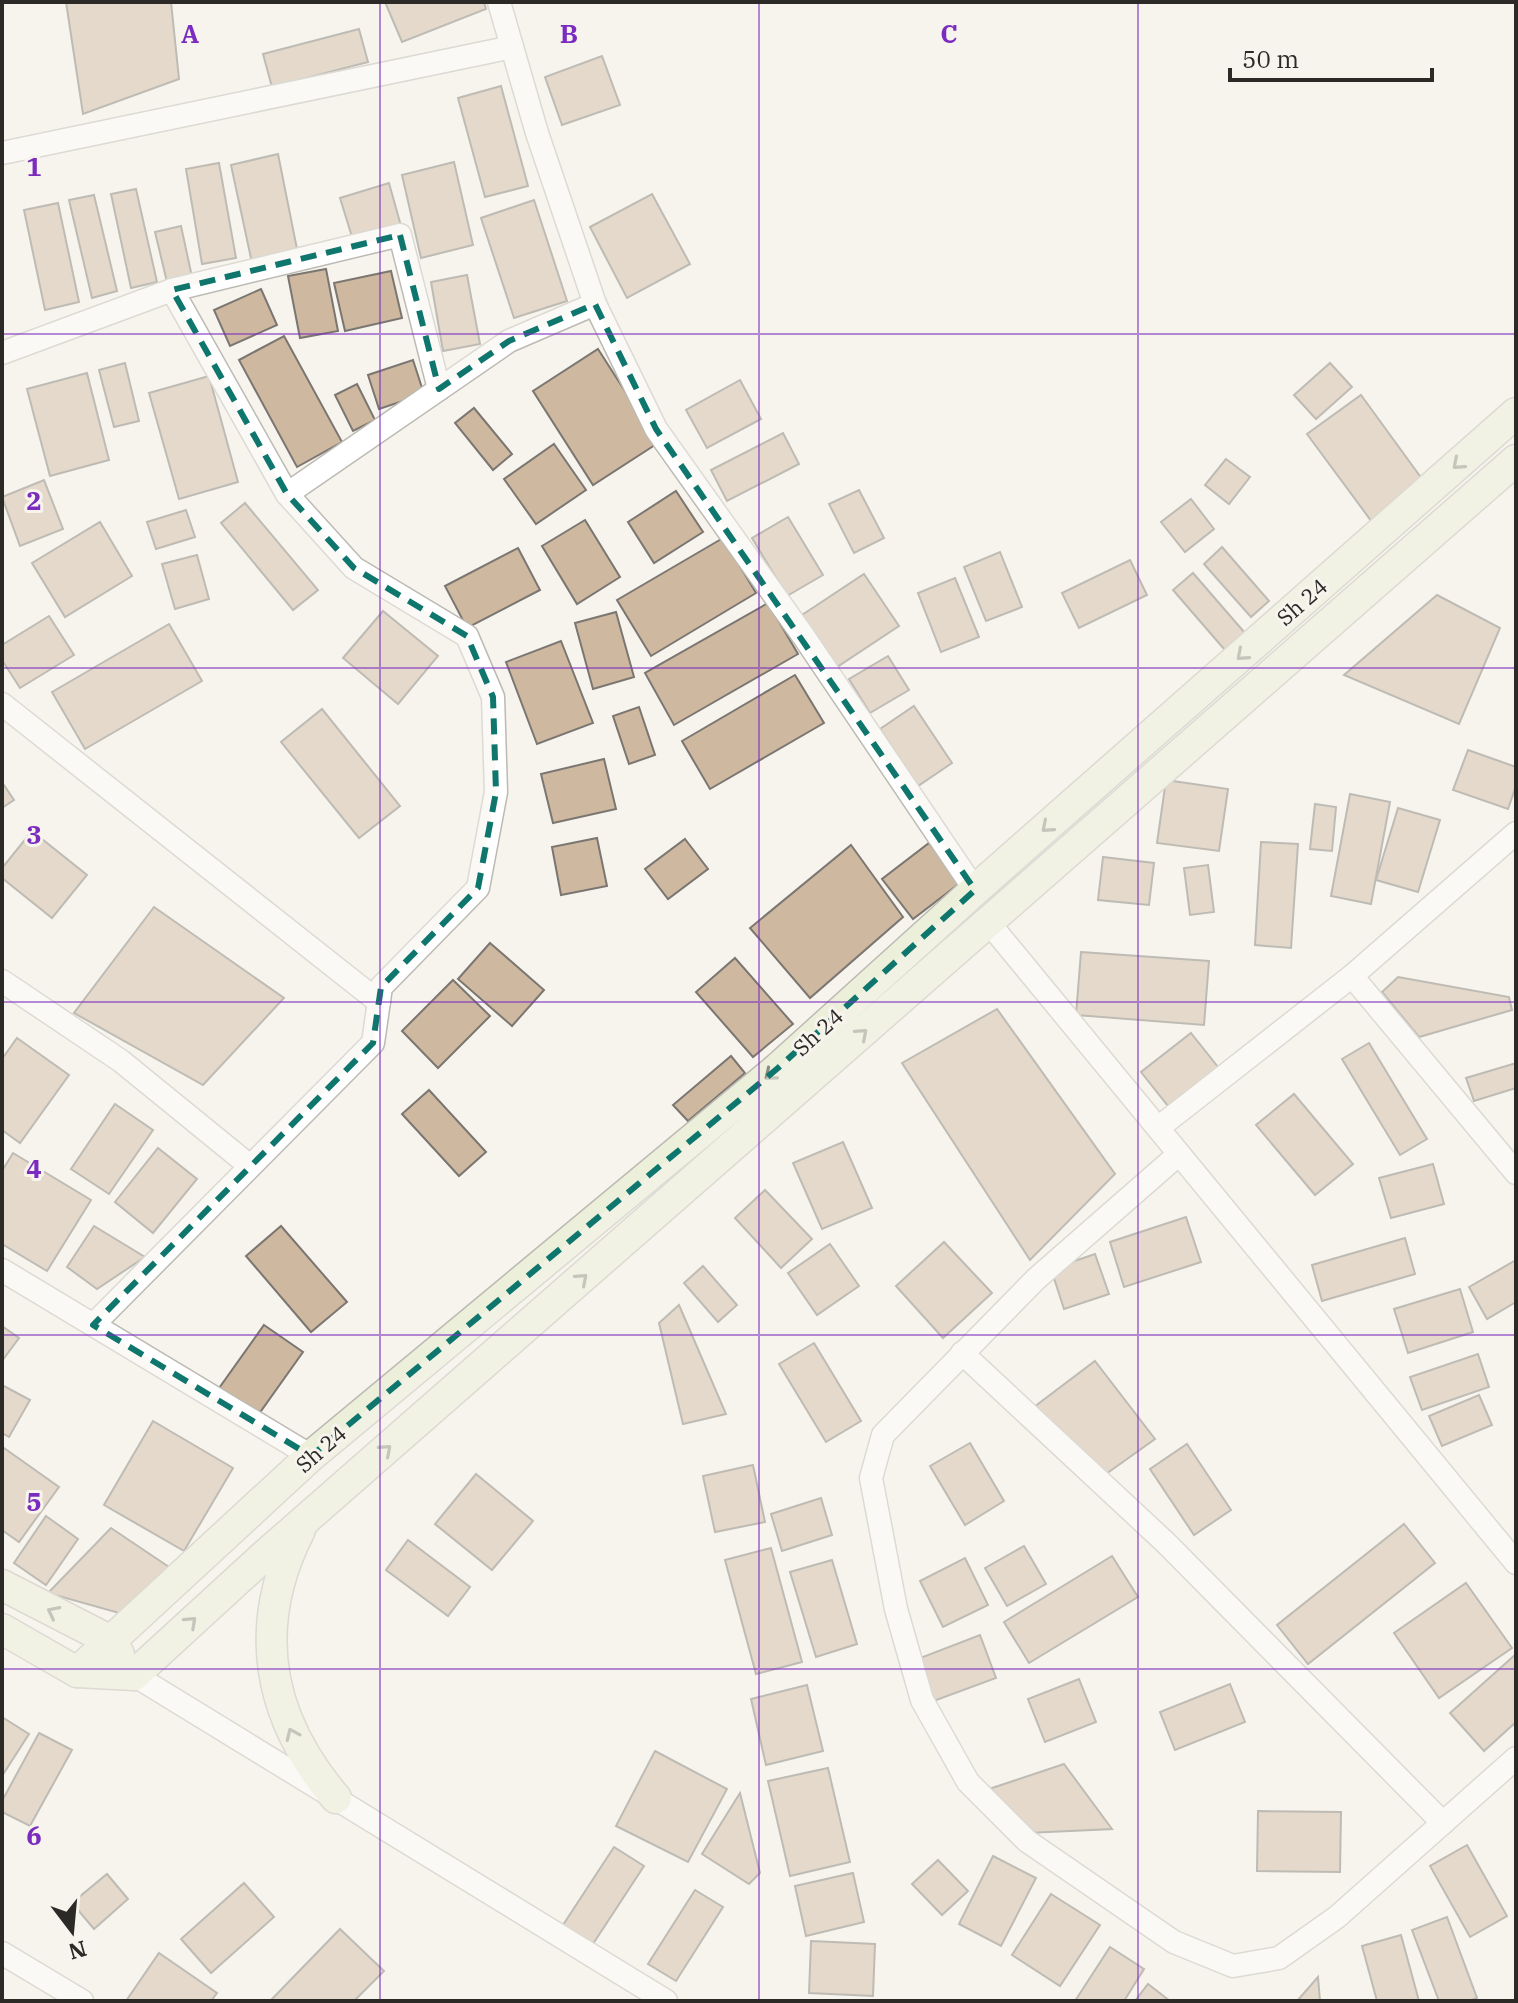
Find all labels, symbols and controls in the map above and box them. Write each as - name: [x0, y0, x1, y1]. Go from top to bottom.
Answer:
- text: A: [181, 16, 199, 50]
- text: B: [560, 16, 578, 50]
- text: C: [940, 16, 958, 50]
- scale bar: [1230, 32, 1432, 82]
- text: 50 m: [1242, 43, 1299, 75]
- text: 1: [26, 149, 42, 183]
- one-way arrow: [1452, 455, 1467, 469]
- text: 2: [26, 483, 42, 517]
- street label: Sh 24: [1270, 572, 1333, 632]
- one-way arrow: [1236, 645, 1251, 660]
- text: 3: [26, 817, 42, 851]
- one-way arrow: [1041, 817, 1056, 832]
- street label: Sh 24: [786, 1001, 849, 1062]
- one-way arrow: [852, 1029, 867, 1044]
- one-way arrow: [764, 1065, 779, 1080]
- text: 4: [26, 1151, 42, 1185]
- one-way arrow: [572, 1274, 587, 1289]
- street label: Sh 24: [289, 1419, 352, 1479]
- one-way arrow: [377, 1445, 392, 1460]
- text: 5: [26, 1484, 42, 1518]
- one-way arrow: [47, 1606, 62, 1621]
- one-way arrow: [182, 1618, 197, 1632]
- one-way arrow: [286, 1727, 302, 1742]
- text: 6: [26, 1818, 42, 1852]
- north arrow: [32, 1891, 112, 1971]
- text: N: [65, 1934, 90, 1967]

